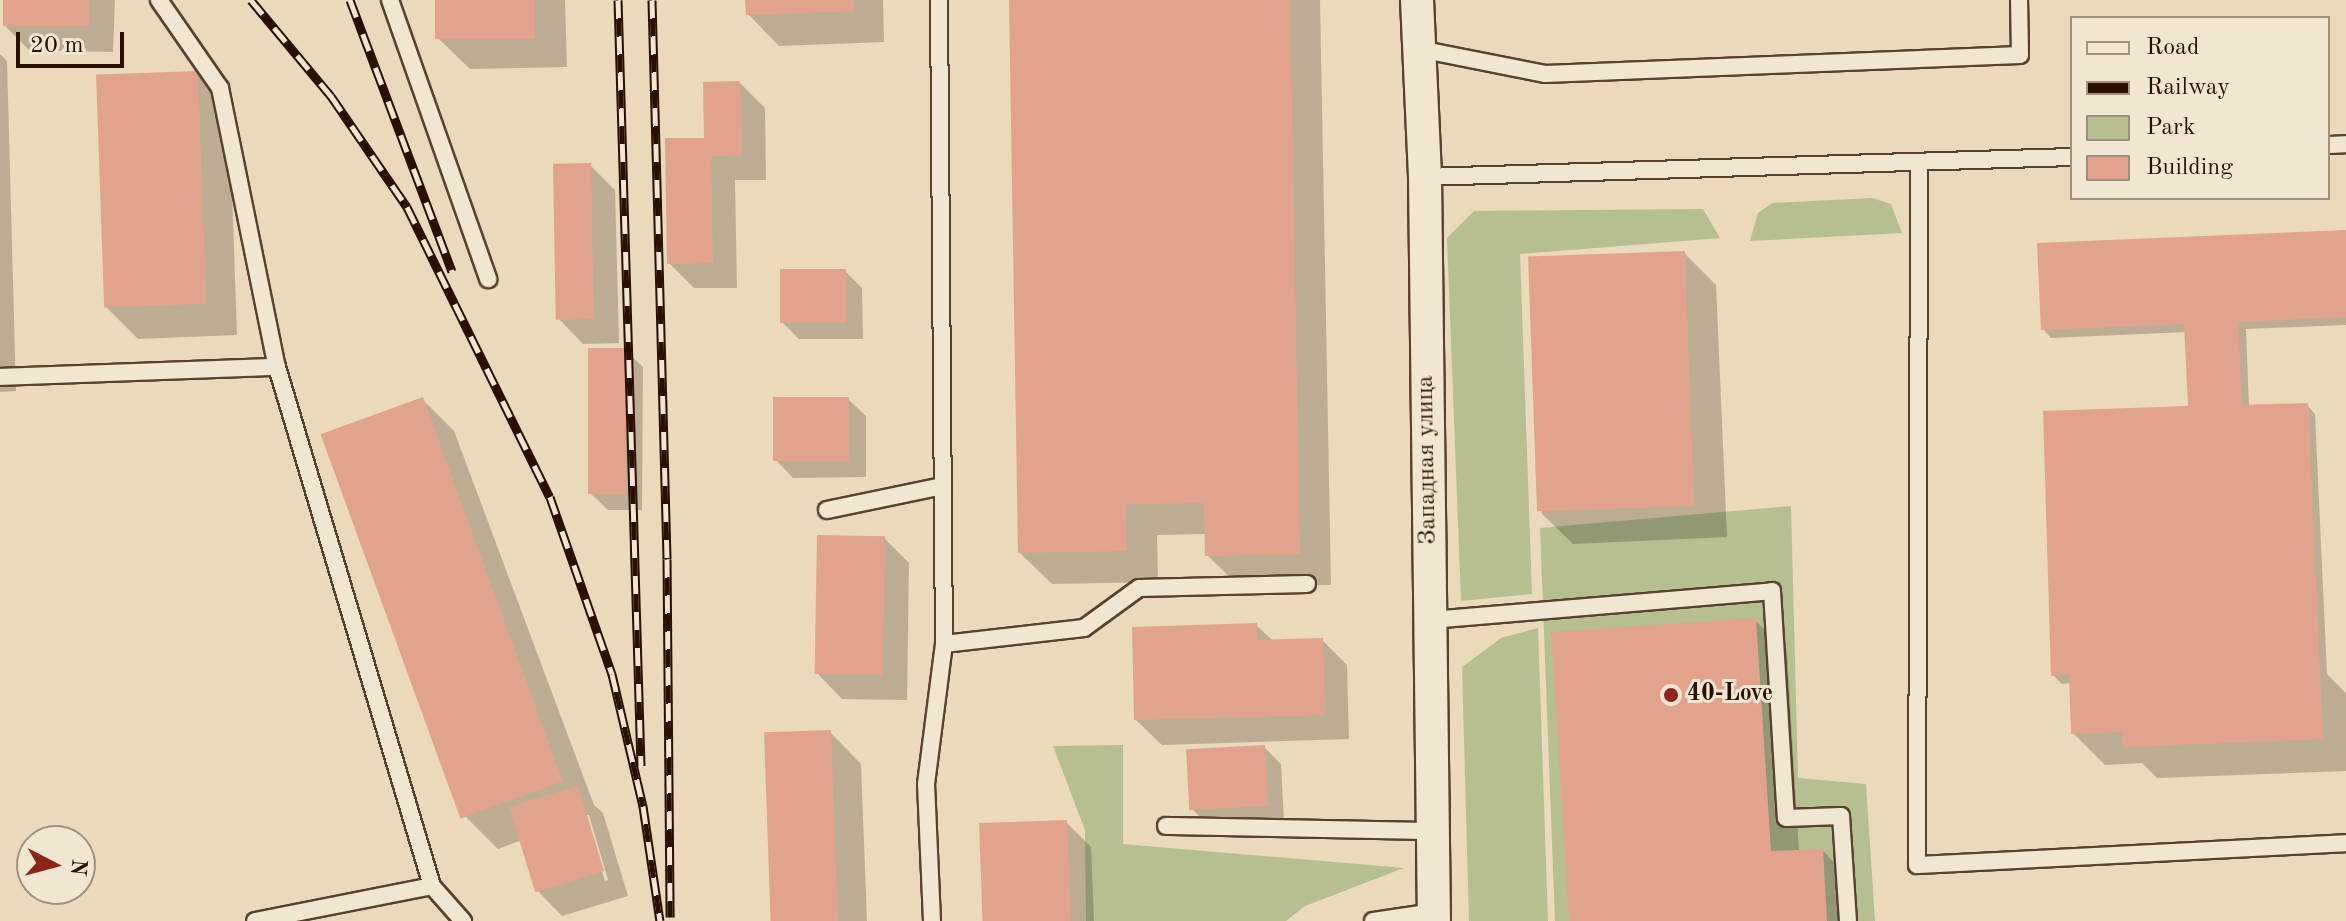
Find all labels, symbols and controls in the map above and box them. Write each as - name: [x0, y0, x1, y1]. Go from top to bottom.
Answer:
- scale bar: [20, 16, 128, 66]
- legend: [2070, 16, 2330, 200]
- text: 20 m: [30, 34, 84, 58]
- text: Road: [2146, 36, 2199, 60]
- text: Railway: [2146, 76, 2230, 100]
- text: Park: [2146, 116, 2195, 140]
- text: Building: [2146, 156, 2233, 180]
- street label: Западная улица: [1412, 375, 1444, 545]
- place label: 40-Love: [1687, 681, 1773, 709]
- marker: 40-Love: [1662, 686, 1680, 704]
- north arrow: [16, 825, 96, 905]
- text: N: [66, 858, 90, 877]

